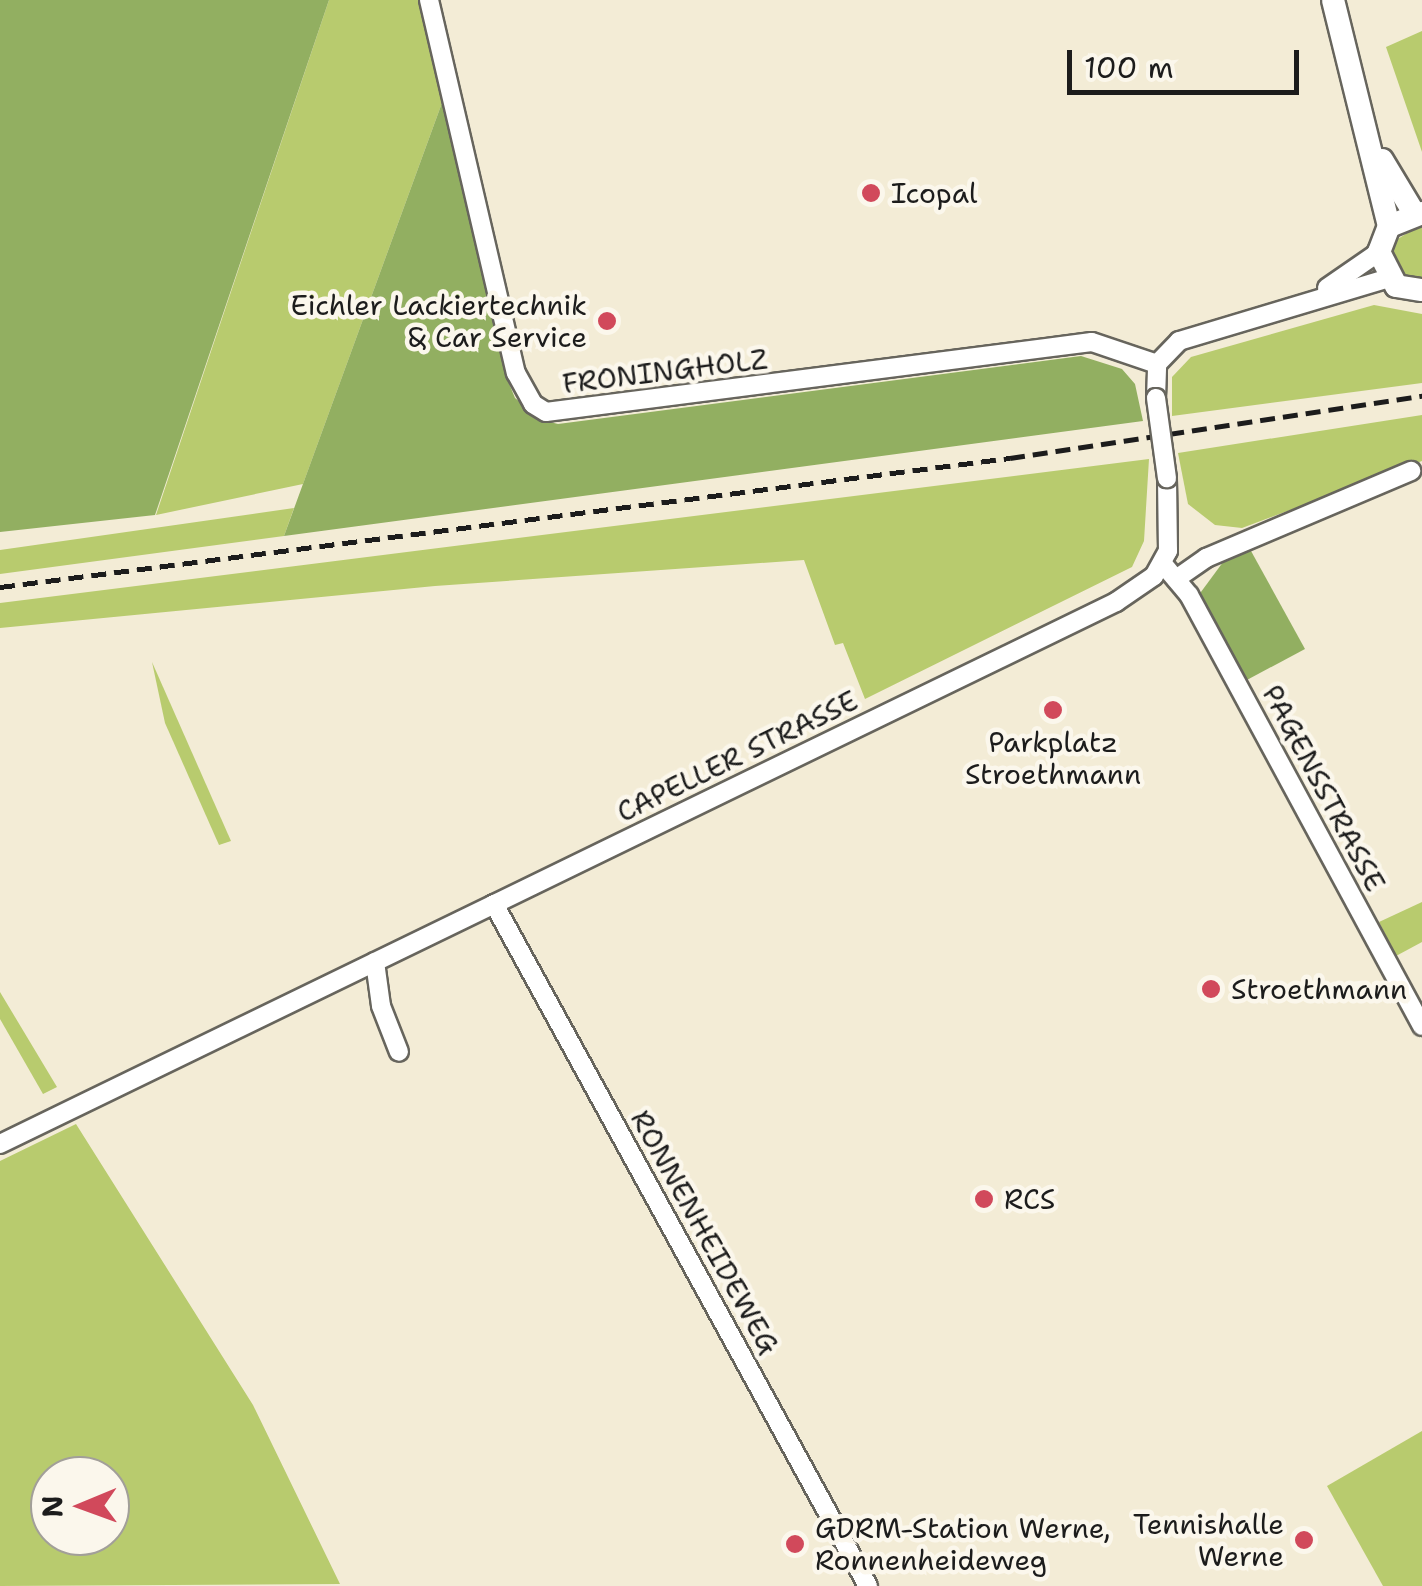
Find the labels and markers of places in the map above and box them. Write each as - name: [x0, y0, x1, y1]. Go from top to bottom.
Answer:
- place label: Icopal: [891, 176, 977, 210]
- marker: Icopal: [860, 182, 882, 204]
- place label: Eichler Lackiertechnik & Car Service: [290, 288, 587, 354]
- marker: Eichler Lackiertechnik & Car Service: [596, 310, 618, 332]
- marker: Parkplatz Stroethmann: [1042, 699, 1064, 721]
- place label: Parkplatz Stroethmann: [965, 725, 1141, 791]
- place label: Stroethmann: [1231, 972, 1407, 1006]
- marker: Stroethmann: [1200, 978, 1222, 1000]
- place label: RCS: [1004, 1182, 1055, 1216]
- marker: RCS: [973, 1188, 995, 1210]
- place label: Tennishalle Werne: [1133, 1507, 1284, 1573]
- place label: GDRM-Station Werne, Ronnenheideweg: [815, 1511, 1111, 1577]
- marker: Tennishalle Werne: [1293, 1529, 1315, 1551]
- marker: GDRM-Station Werne, Ronnenheideweg: [784, 1533, 806, 1555]

